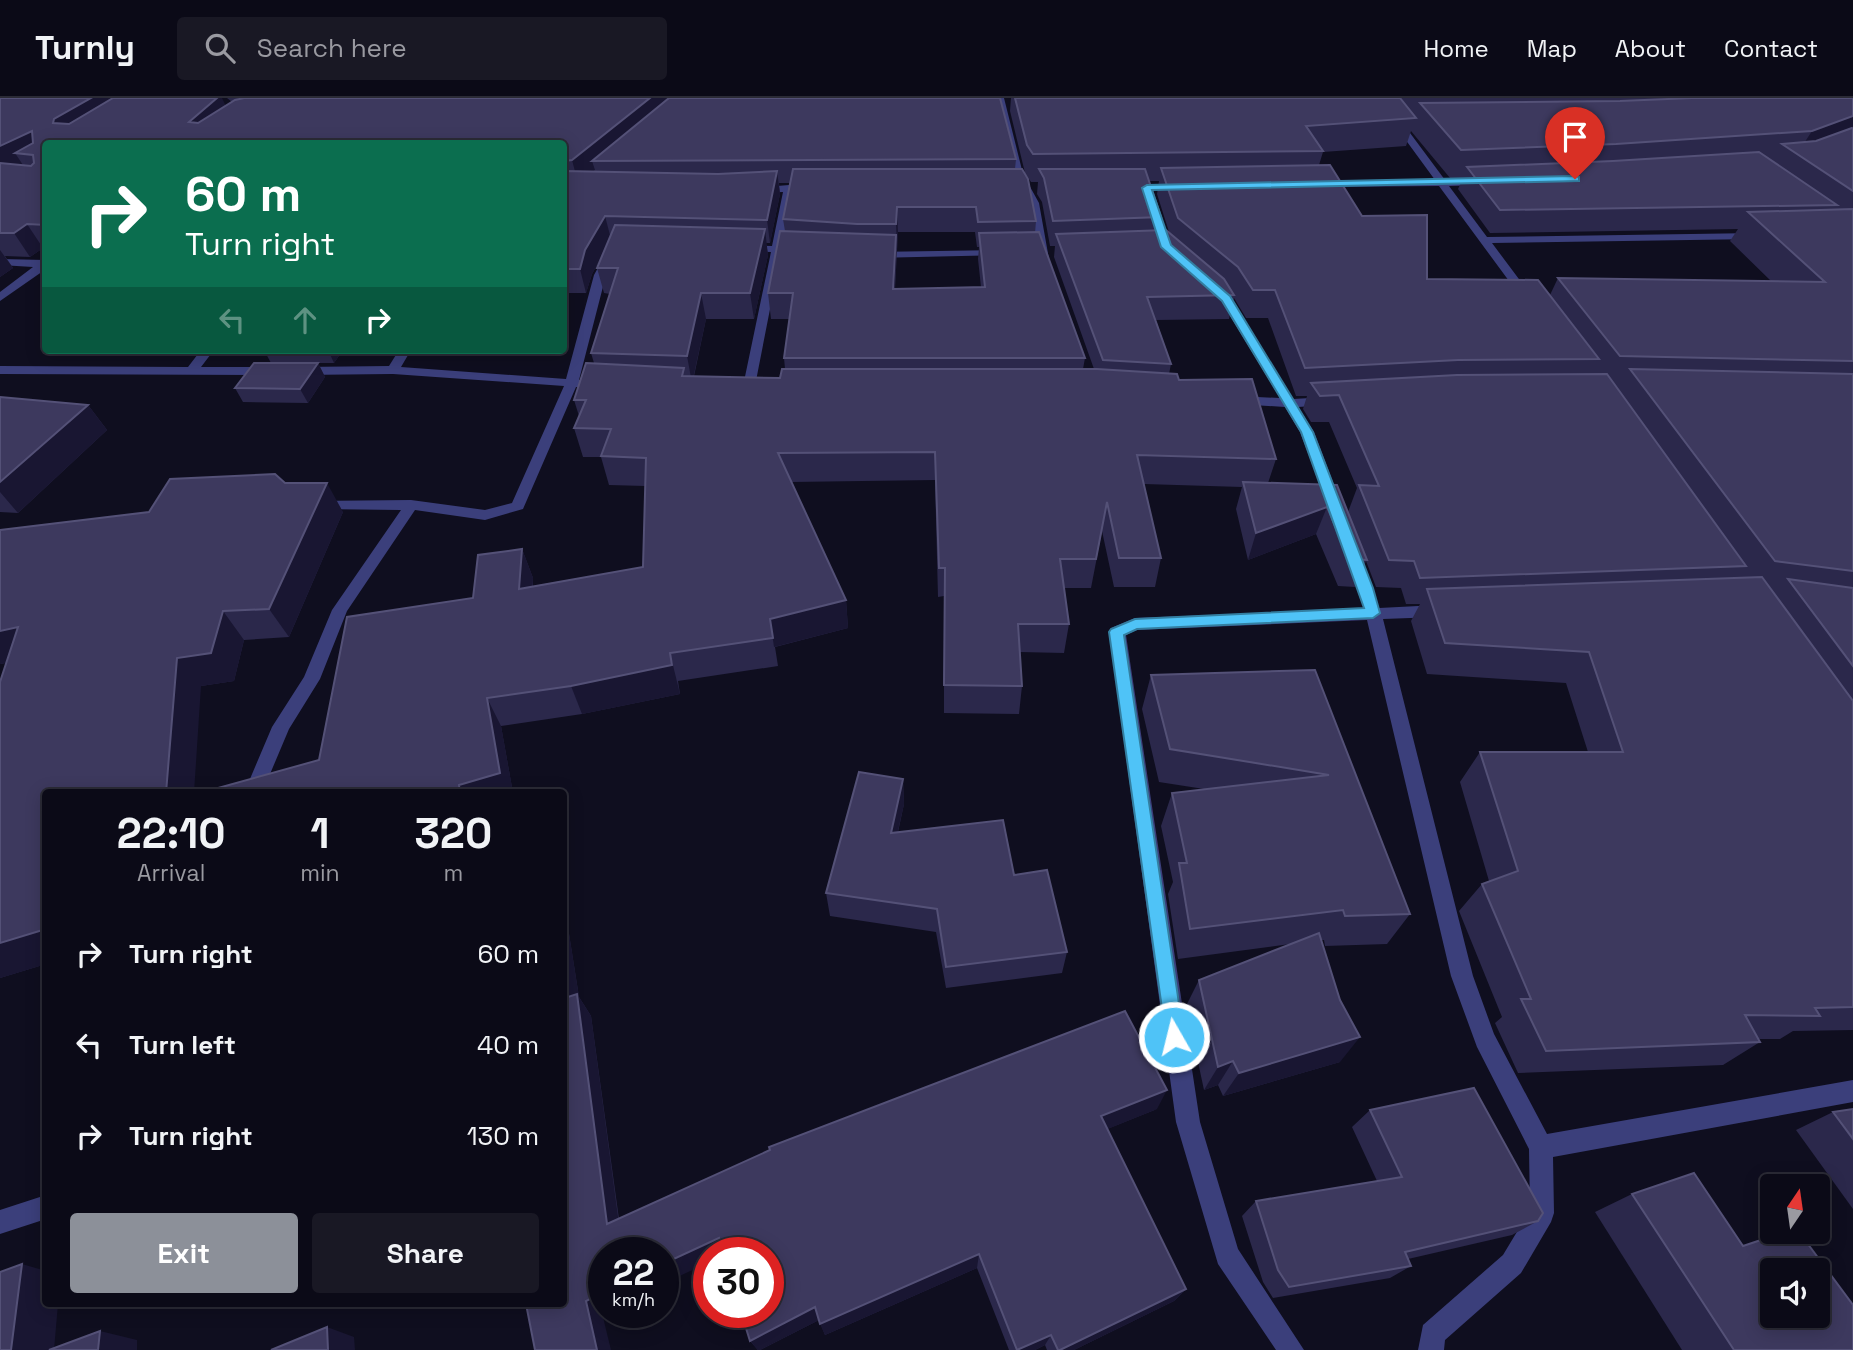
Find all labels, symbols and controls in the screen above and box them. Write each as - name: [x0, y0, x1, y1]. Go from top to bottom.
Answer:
- search box: [177, 17, 667, 80]
- text: Turnly: [35, 27, 135, 69]
- icon: search: [201, 29, 239, 67]
- text: Search here: [257, 31, 407, 65]
- text: Home: [1423, 33, 1489, 64]
- text: Map: [1527, 33, 1577, 64]
- text: About: [1615, 33, 1686, 64]
- text: Contact: [1724, 33, 1818, 64]
- pin: [1545, 107, 1605, 179]
- icon: arrive: [1556, 118, 1594, 156]
- text: 60 m: [185, 163, 301, 225]
- icon: right: [70, 168, 161, 259]
- text: Turn right: [185, 224, 335, 264]
- icon: left: [213, 301, 251, 339]
- icon: ahead: [286, 301, 324, 339]
- icon: right: [359, 301, 397, 339]
- text: 22:10: [117, 807, 225, 860]
- text: 1: [310, 807, 329, 860]
- text: 320: [414, 807, 492, 860]
- text: Arrival: [137, 858, 205, 888]
- text: min: [300, 858, 340, 888]
- text: m: [443, 858, 463, 888]
- icon: right: [70, 935, 108, 973]
- text: Turn right: [129, 937, 253, 971]
- text: 60 m: [477, 937, 539, 971]
- position arrow: [1137, 1000, 1211, 1074]
- icon: left: [70, 1026, 108, 1064]
- text: Turn left: [129, 1028, 236, 1062]
- text: 40 m: [477, 1028, 539, 1062]
- icon: right: [70, 1117, 108, 1155]
- text: Turn right: [129, 1119, 253, 1153]
- text: 130 m: [467, 1119, 539, 1153]
- north arrow: [1760, 1174, 1830, 1244]
- map controls: [1760, 1174, 1830, 1328]
- button: Exit: [70, 1213, 298, 1293]
- button: Share: [312, 1213, 539, 1293]
- speed limit sign: 30: [693, 1237, 784, 1328]
- text: 22: [613, 1251, 654, 1295]
- button: sound: [1760, 1258, 1830, 1328]
- text: km/h: [612, 1288, 655, 1311]

